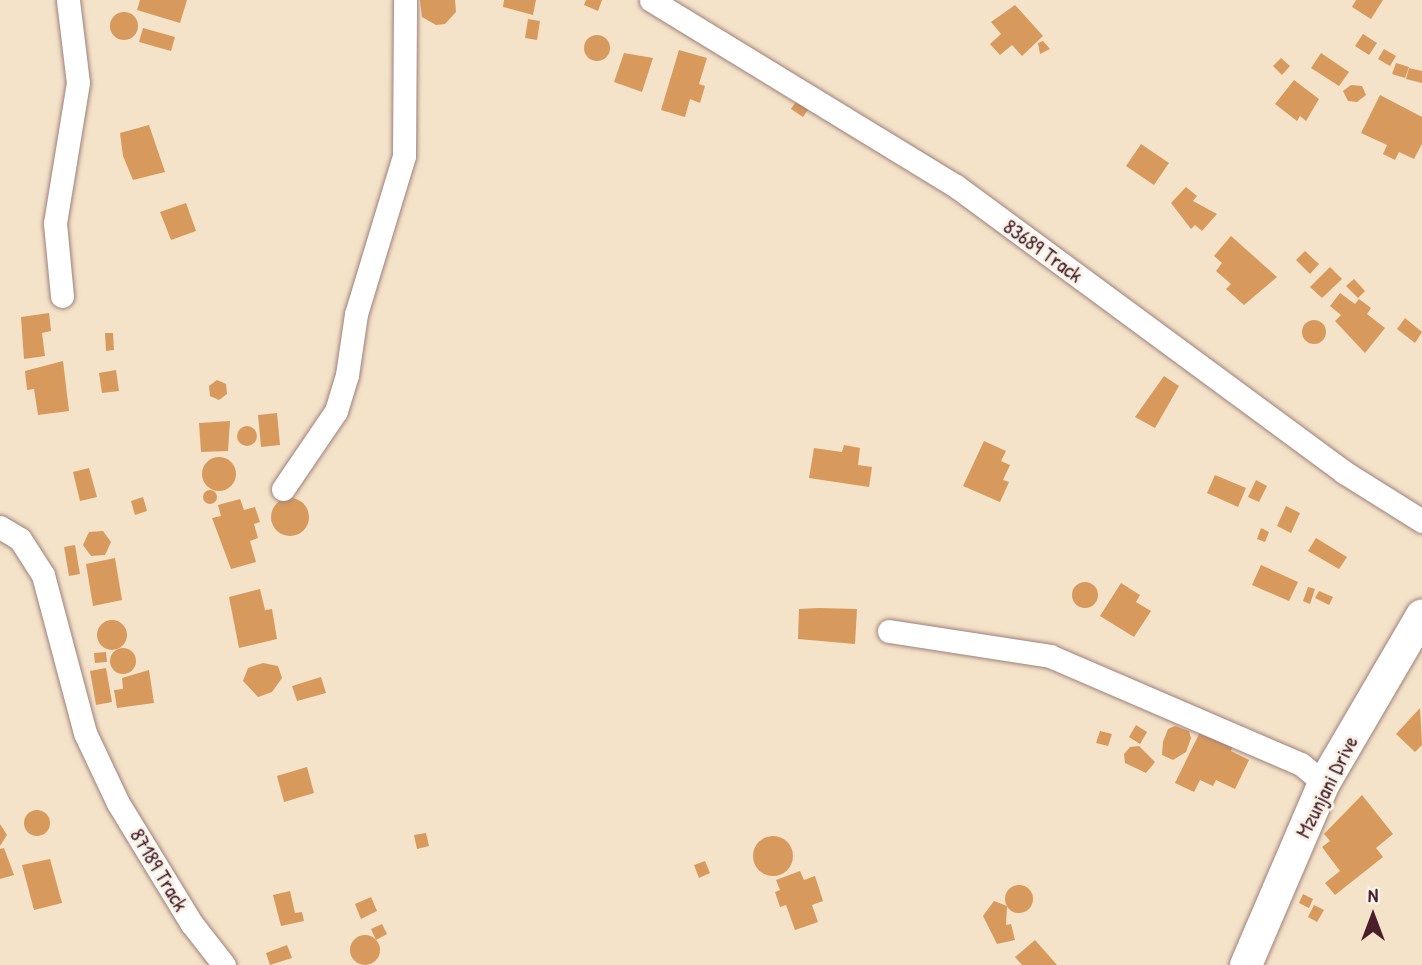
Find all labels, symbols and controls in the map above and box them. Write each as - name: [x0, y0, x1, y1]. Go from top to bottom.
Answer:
- street label: 83689 Track: [999, 214, 1087, 288]
- street label: Mzunjani Drive: [1291, 732, 1363, 842]
- street label: 87189 Track: [125, 824, 193, 916]
- north arrow: [1338, 881, 1408, 951]
- text: N: [1368, 882, 1378, 908]

